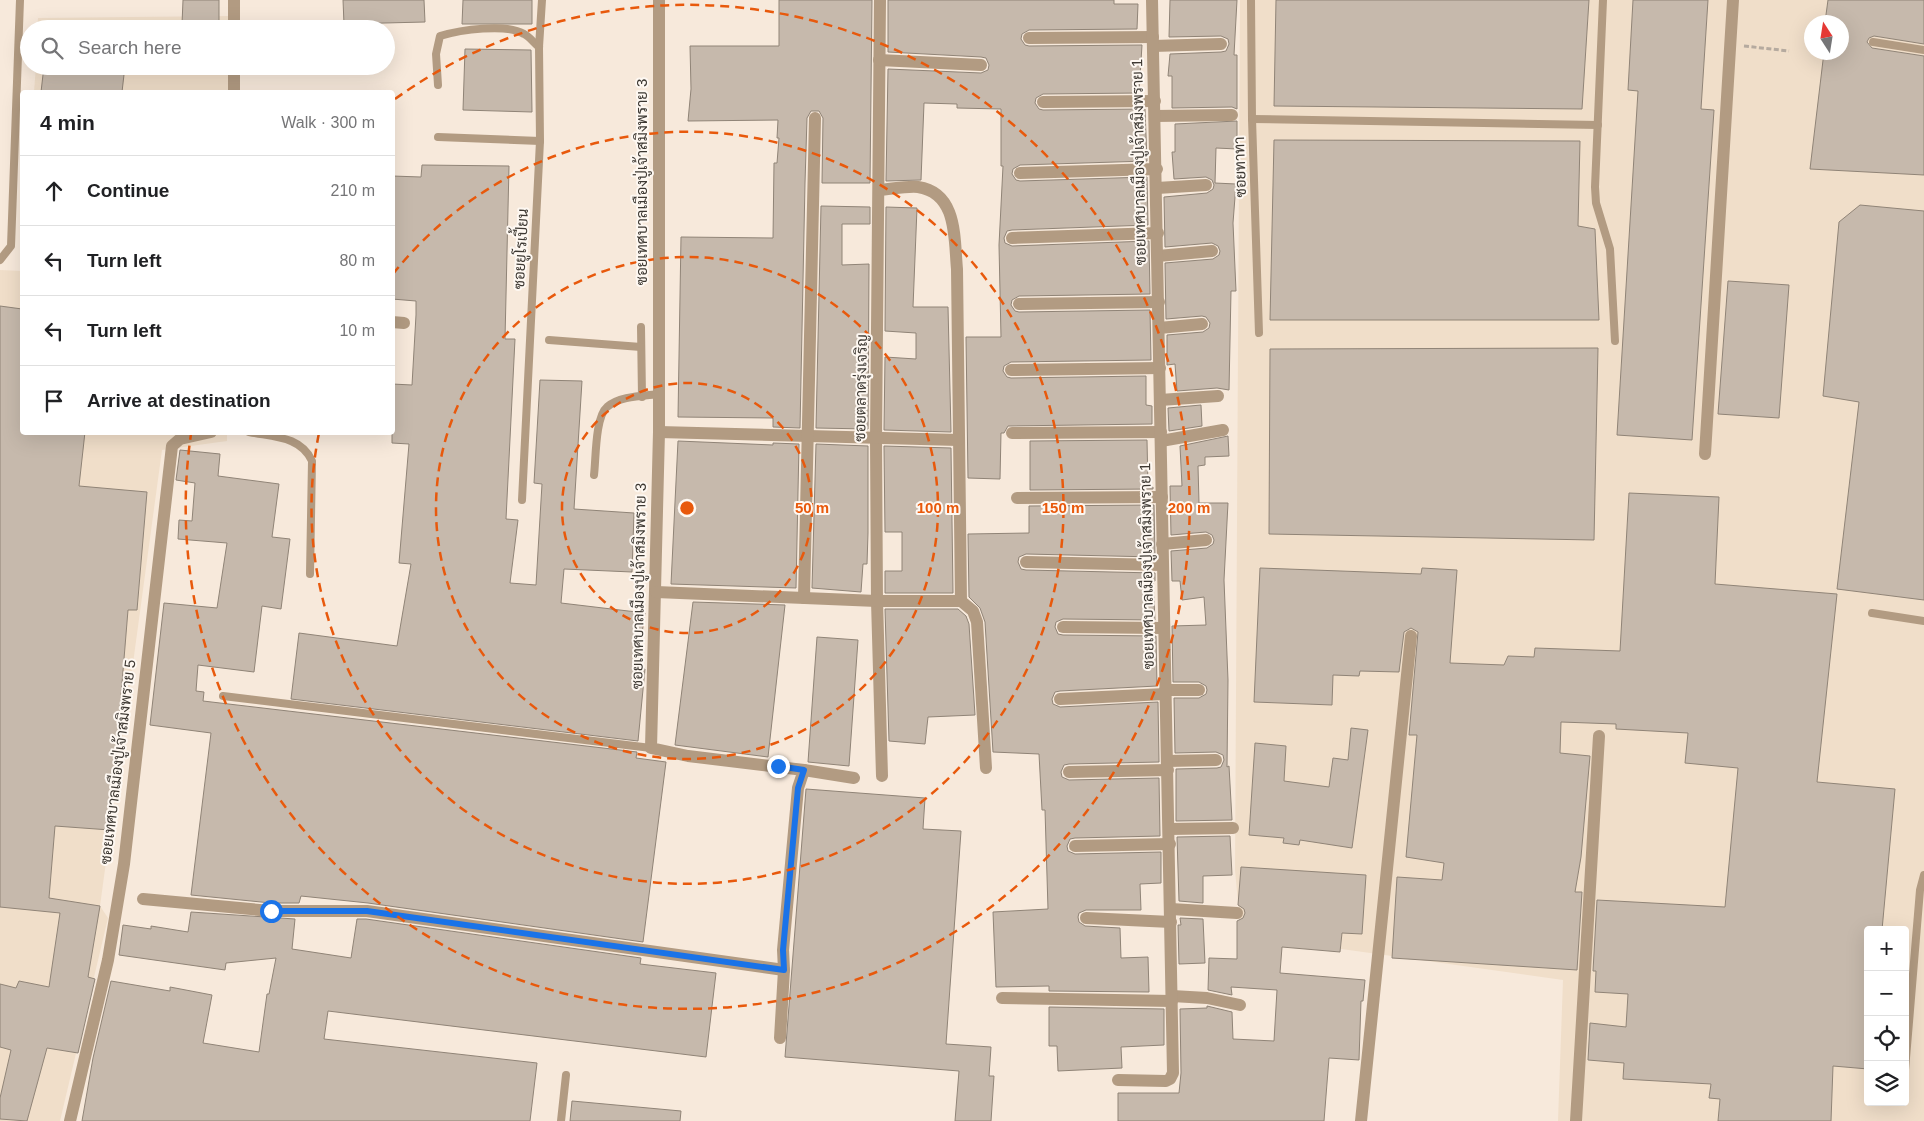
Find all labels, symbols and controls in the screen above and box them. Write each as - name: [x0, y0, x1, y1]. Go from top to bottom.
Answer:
- north arrow: [1804, 15, 1849, 60]
- search box: [20, 20, 395, 75]
- icon: search: [38, 34, 66, 62]
- text: Search here: [78, 37, 182, 58]
- street label: ซอยเทศบาลเมืองปู่เจ้าสมิงพราย 1: [1127, 59, 1151, 265]
- street label: ซอยเทศบาลเมืองปู่เจ้าสมิงพราย 3: [632, 79, 652, 285]
- text: 4 min: [40, 111, 95, 134]
- text: Walk · 300 m: [281, 114, 375, 131]
- street label: ซอยทาทา: [1230, 136, 1249, 198]
- icon: ahead: [40, 177, 68, 205]
- text: Continue: [87, 180, 169, 201]
- text: 210 m: [331, 182, 375, 199]
- street label: ซอยยูโรเปี้ยน: [504, 208, 533, 290]
- icon: left: [40, 247, 68, 275]
- text: Turn left: [87, 250, 162, 271]
- text: 80 m: [339, 252, 375, 269]
- icon: left: [40, 317, 68, 345]
- text: Turn left: [87, 320, 162, 341]
- text: 10 m: [339, 322, 375, 339]
- street label: ซอยตลาดรุ่งเจริญ: [850, 334, 873, 442]
- icon: arrive: [40, 387, 68, 415]
- text: Arrive at destination: [87, 390, 271, 411]
- street label: ซอยเทศบาลเมืองปู่เจ้าสมิงพราย 1: [1135, 463, 1159, 669]
- street label: ซอยเทศบาลเมืองปู่เจ้าสมิงพราย 3: [627, 483, 651, 689]
- centre of rings: [678, 499, 696, 517]
- text: 50 m: [795, 499, 829, 516]
- text: 100 m: [917, 499, 959, 516]
- text: 150 m: [1042, 499, 1084, 516]
- text: 200 m: [1168, 499, 1210, 516]
- street label: ซอยเทศบาลเมืองปู่เจ้าสมิงพราย 5: [95, 658, 141, 866]
- route end: [767, 755, 790, 778]
- route start: [260, 900, 283, 923]
- map controls: [1864, 926, 1909, 1106]
- button: +: [1864, 926, 1909, 971]
- button: −: [1864, 971, 1909, 1016]
- button: locate: [1864, 1016, 1909, 1061]
- button: layers: [1864, 1061, 1909, 1106]

